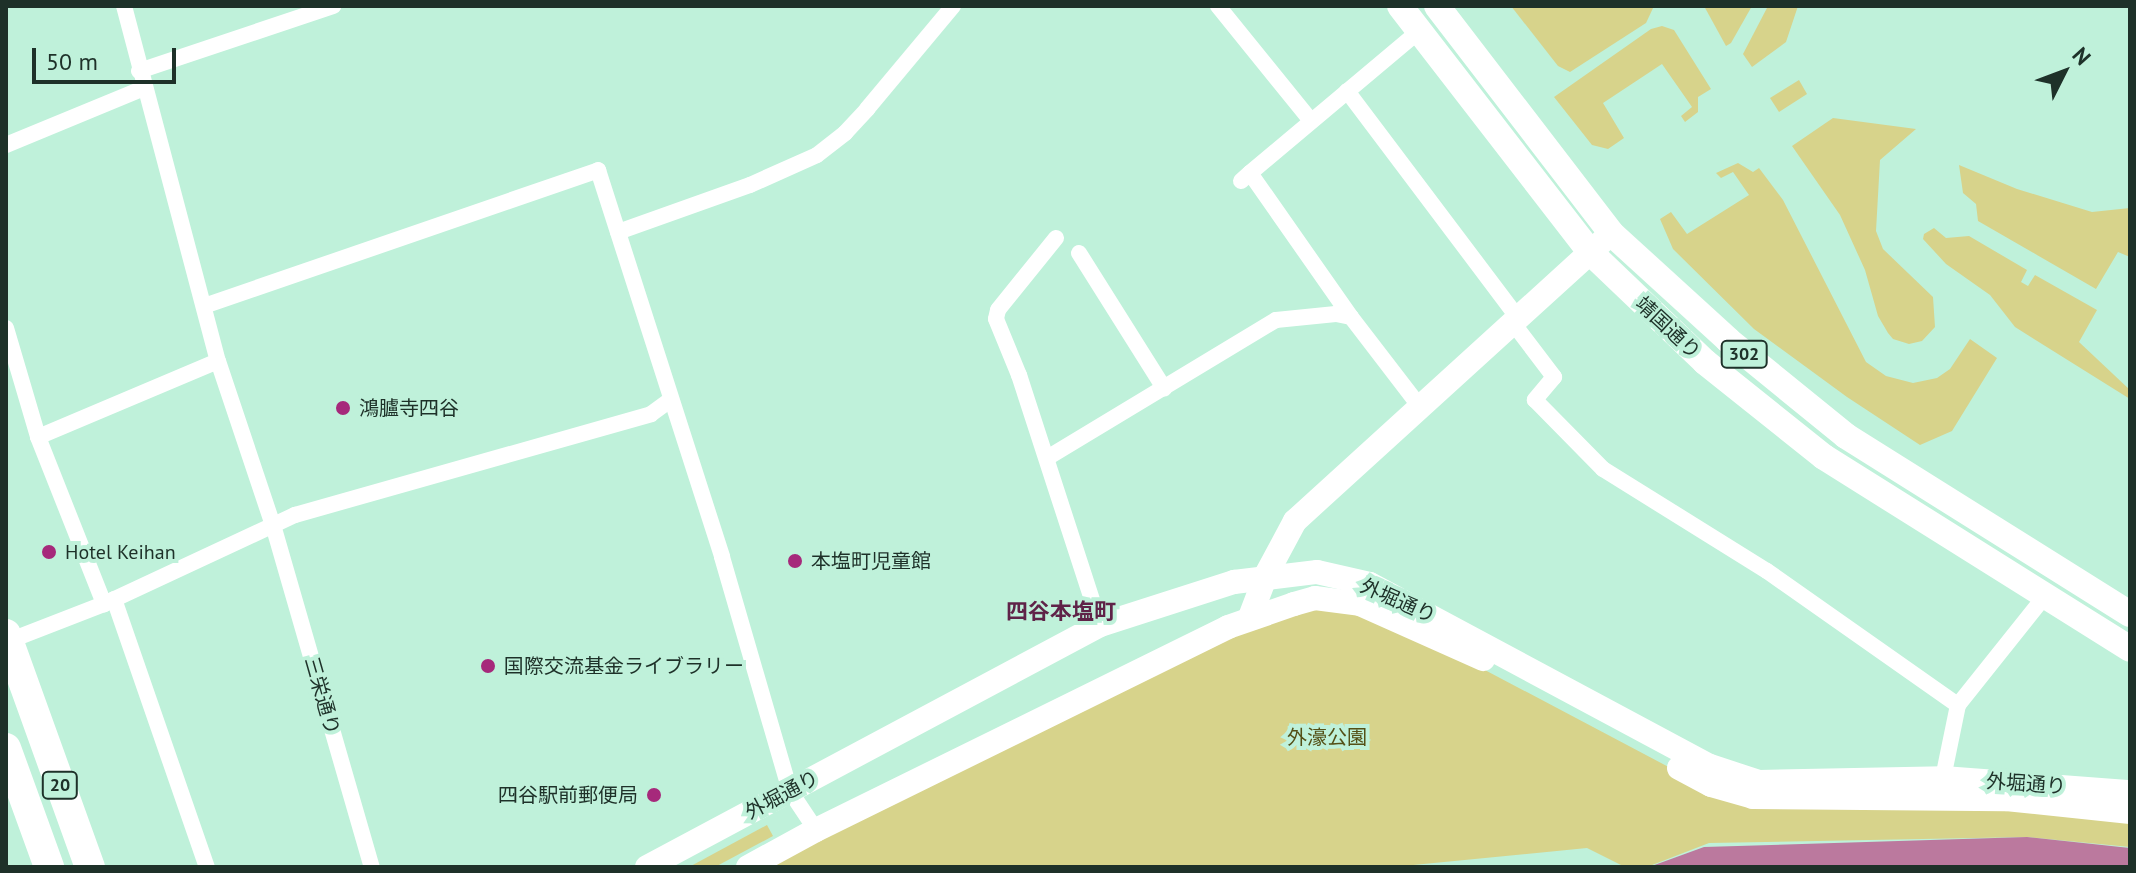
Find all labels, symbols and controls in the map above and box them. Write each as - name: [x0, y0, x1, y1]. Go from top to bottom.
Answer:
- scale bar: [36, 32, 180, 82]
- north arrow: [2024, 32, 2104, 112]
- text: N: [2067, 41, 2097, 71]
- text: 50 m: [46, 46, 98, 77]
- street label: 靖国通り: [1631, 292, 1705, 364]
- road number: 302: [1720, 340, 1768, 368]
- place label: 鴻臚寺四谷: [359, 396, 459, 420]
- marker: 鴻臚寺四谷: [334, 399, 352, 417]
- place label: Hotel Keihan: [65, 540, 176, 564]
- marker: Hotel Keihan: [40, 543, 58, 561]
- place label: 本塩町児童館: [811, 549, 931, 573]
- marker: 本塩町児童館: [786, 552, 804, 570]
- street label: 外堀通り: [1357, 574, 1439, 628]
- district label: 四谷本塩町: [1006, 599, 1116, 625]
- street label: 三栄通り: [299, 654, 345, 738]
- place label: 国際交流基金ライブラリー: [504, 654, 744, 678]
- marker: 国際交流基金ライブラリー: [479, 657, 497, 675]
- park label: 外濠公園: [1287, 725, 1367, 749]
- street label: 外堀通り: [741, 766, 823, 824]
- street label: 外堀通り: [1985, 769, 2067, 799]
- road number: 20: [40, 771, 80, 799]
- place label: 四谷駅前郵便局: [498, 783, 638, 807]
- marker: 四谷駅前郵便局: [645, 786, 663, 804]

